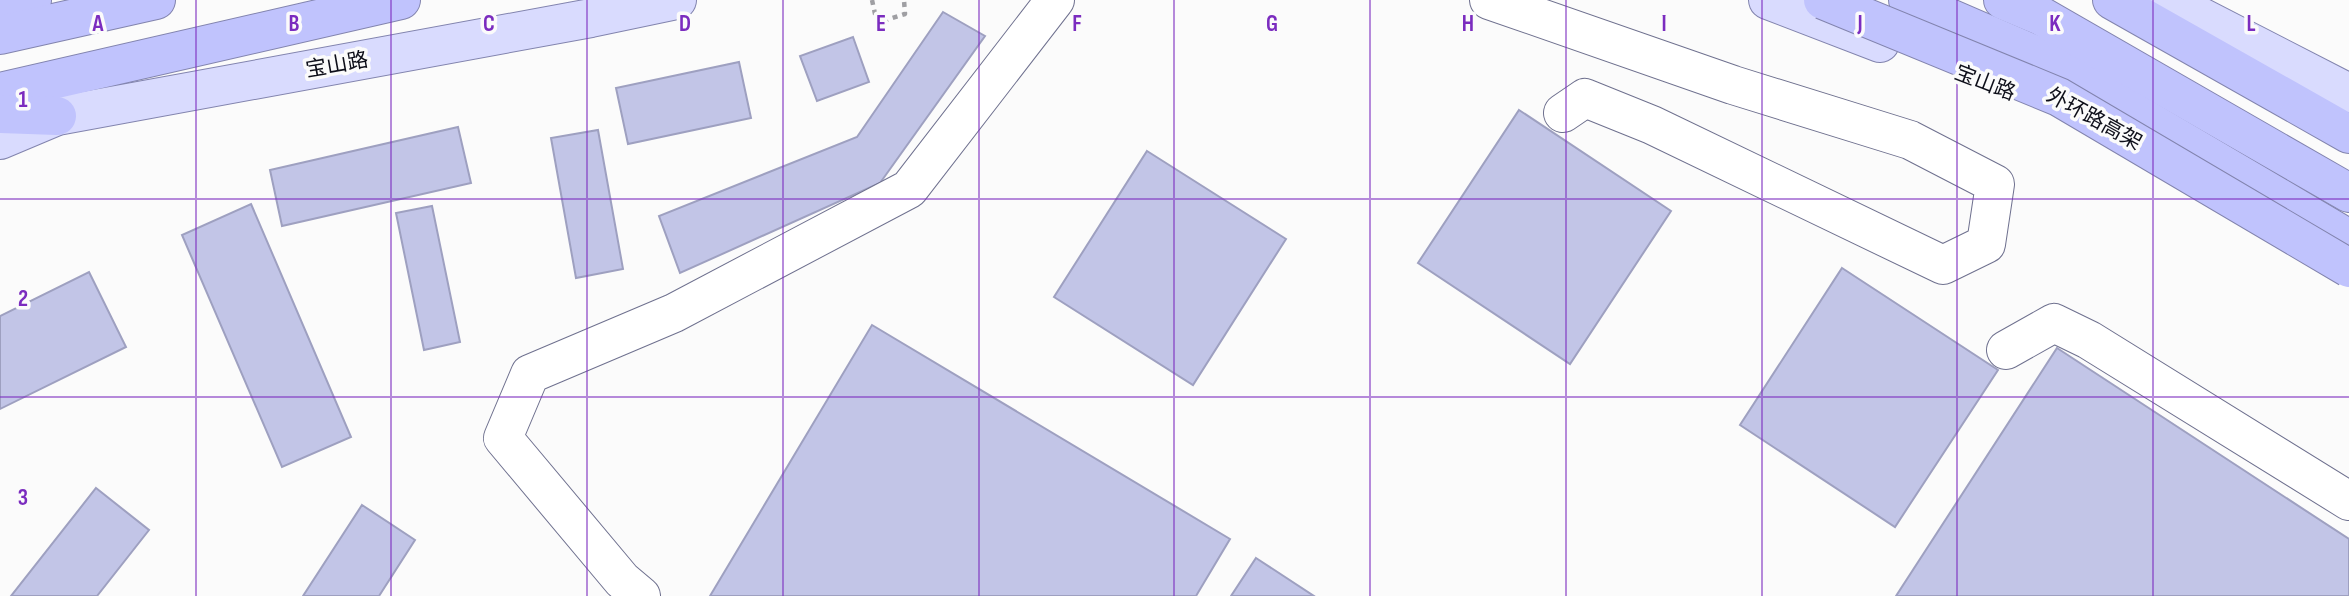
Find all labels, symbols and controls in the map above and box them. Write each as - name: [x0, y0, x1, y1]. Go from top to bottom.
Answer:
- text: A: [92, 10, 105, 38]
- text: B: [289, 10, 300, 38]
- text: C: [483, 10, 495, 38]
- text: D: [679, 10, 691, 38]
- text: E: [876, 10, 886, 38]
- text: F: [1072, 10, 1082, 38]
- text: G: [1266, 10, 1278, 38]
- text: H: [1462, 10, 1474, 38]
- text: I: [1661, 10, 1667, 38]
- text: J: [1856, 10, 1863, 38]
- text: K: [2049, 10, 2061, 38]
- text: L: [2246, 10, 2256, 38]
- street label: 宝山路: [304, 47, 370, 83]
- street label: 宝山路: [1951, 60, 2019, 106]
- street label: 外环路高架: [2042, 83, 2146, 155]
- text: 1: [18, 86, 28, 114]
- text: 2: [18, 285, 28, 313]
- text: 3: [18, 484, 28, 512]

